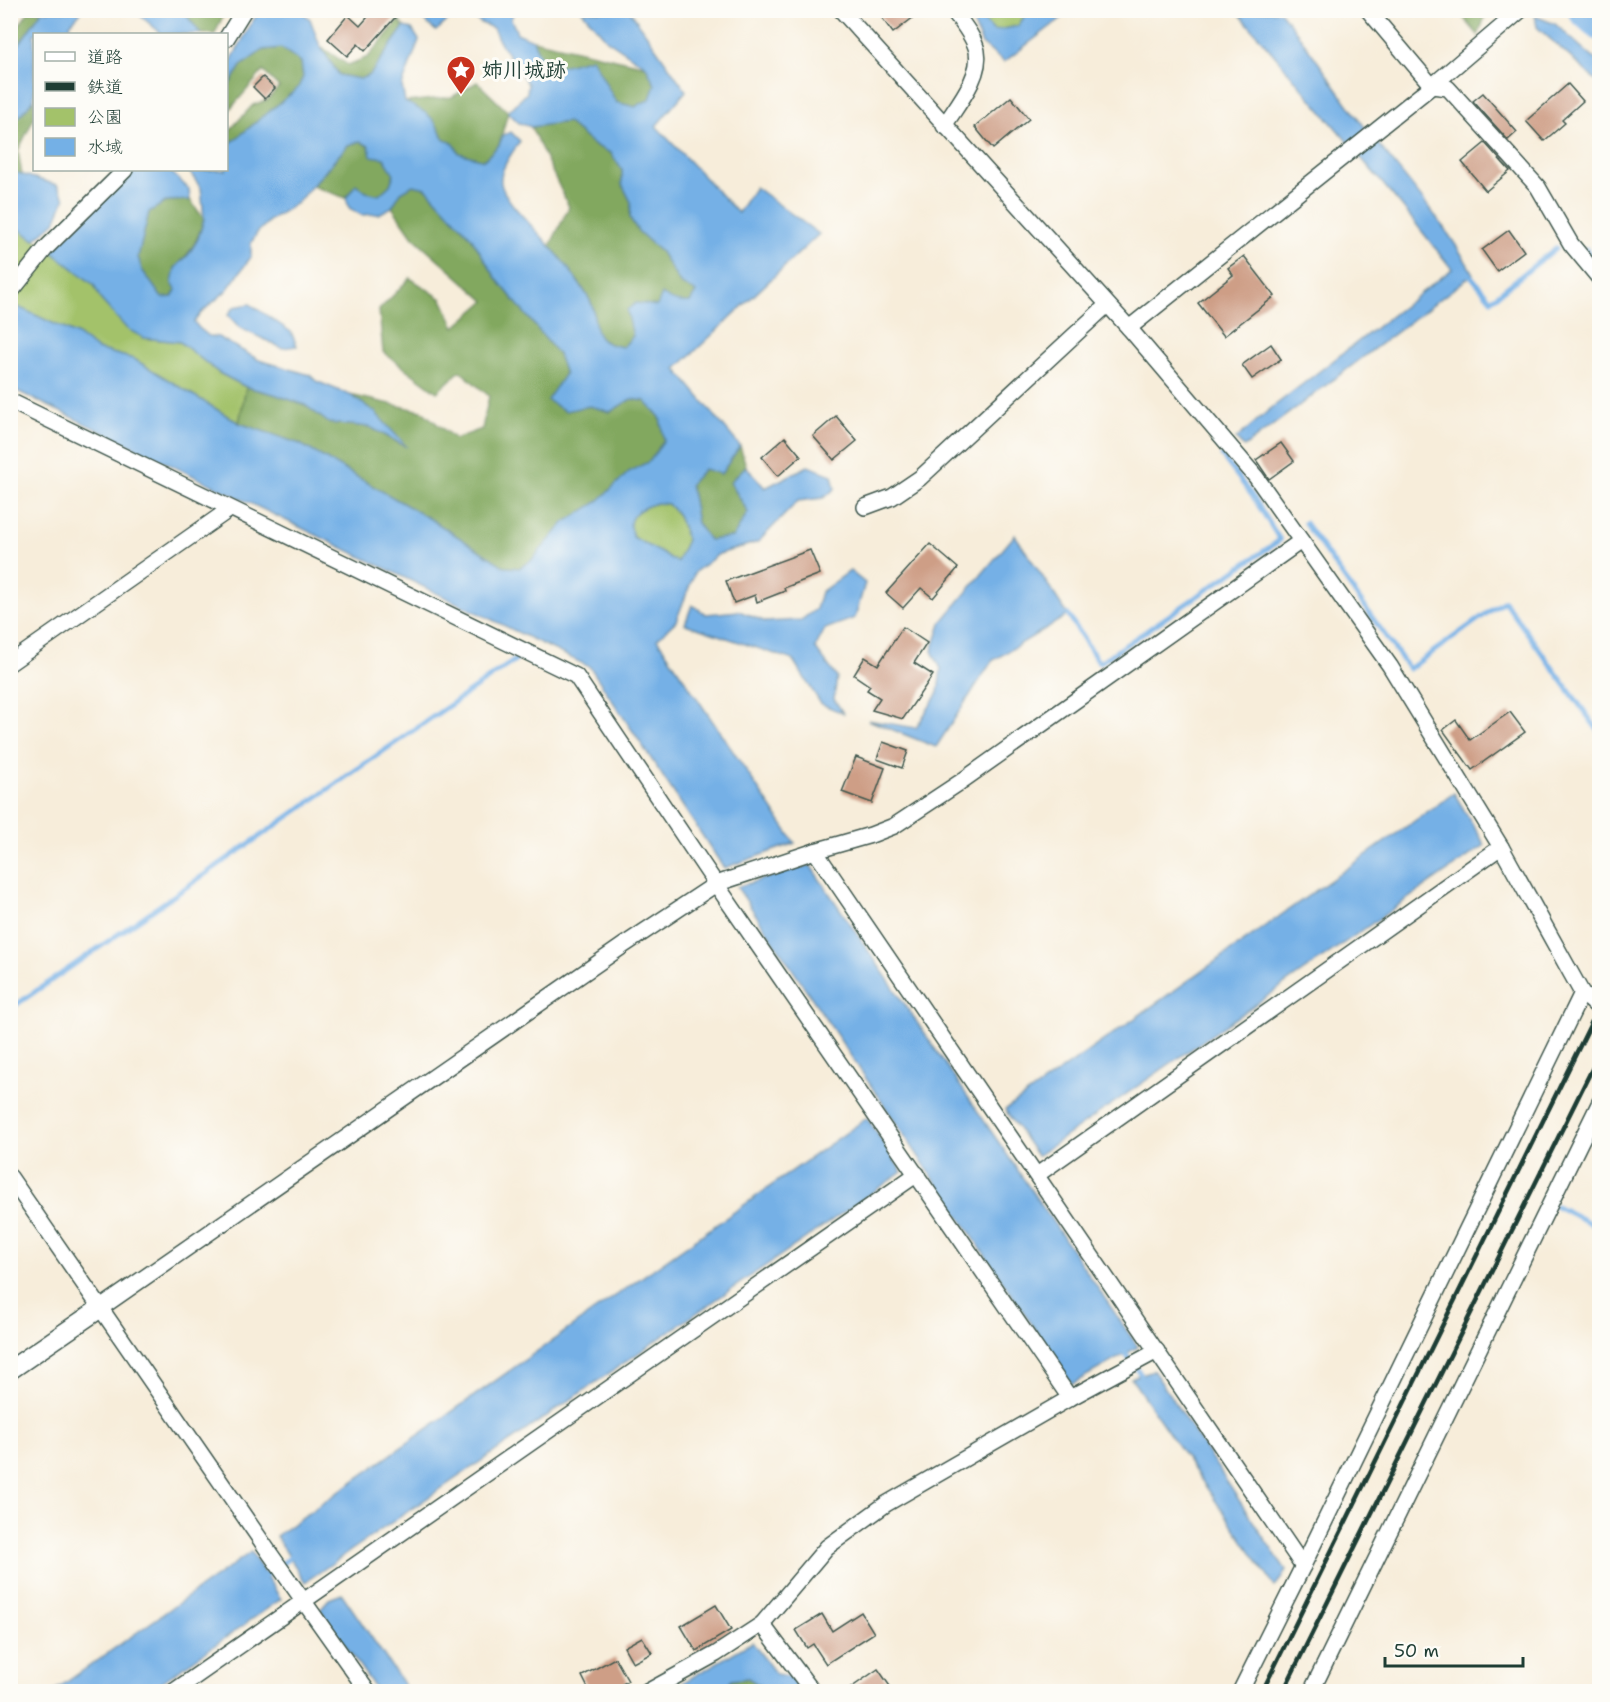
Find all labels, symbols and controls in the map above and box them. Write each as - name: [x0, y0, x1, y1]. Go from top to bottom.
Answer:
- legend: [33, 33, 228, 171]
- text: 道路: [87, 45, 123, 69]
- place icon: 姉川城跡: [445, 54, 477, 96]
- place label: 姉川城跡: [482, 56, 566, 84]
- text: 鉄道: [87, 75, 123, 99]
- text: 公園: [87, 105, 123, 129]
- text: 水域: [87, 135, 123, 159]
- scale bar: [1385, 1630, 1523, 1668]
- text: 50 m: [1394, 1639, 1439, 1663]

